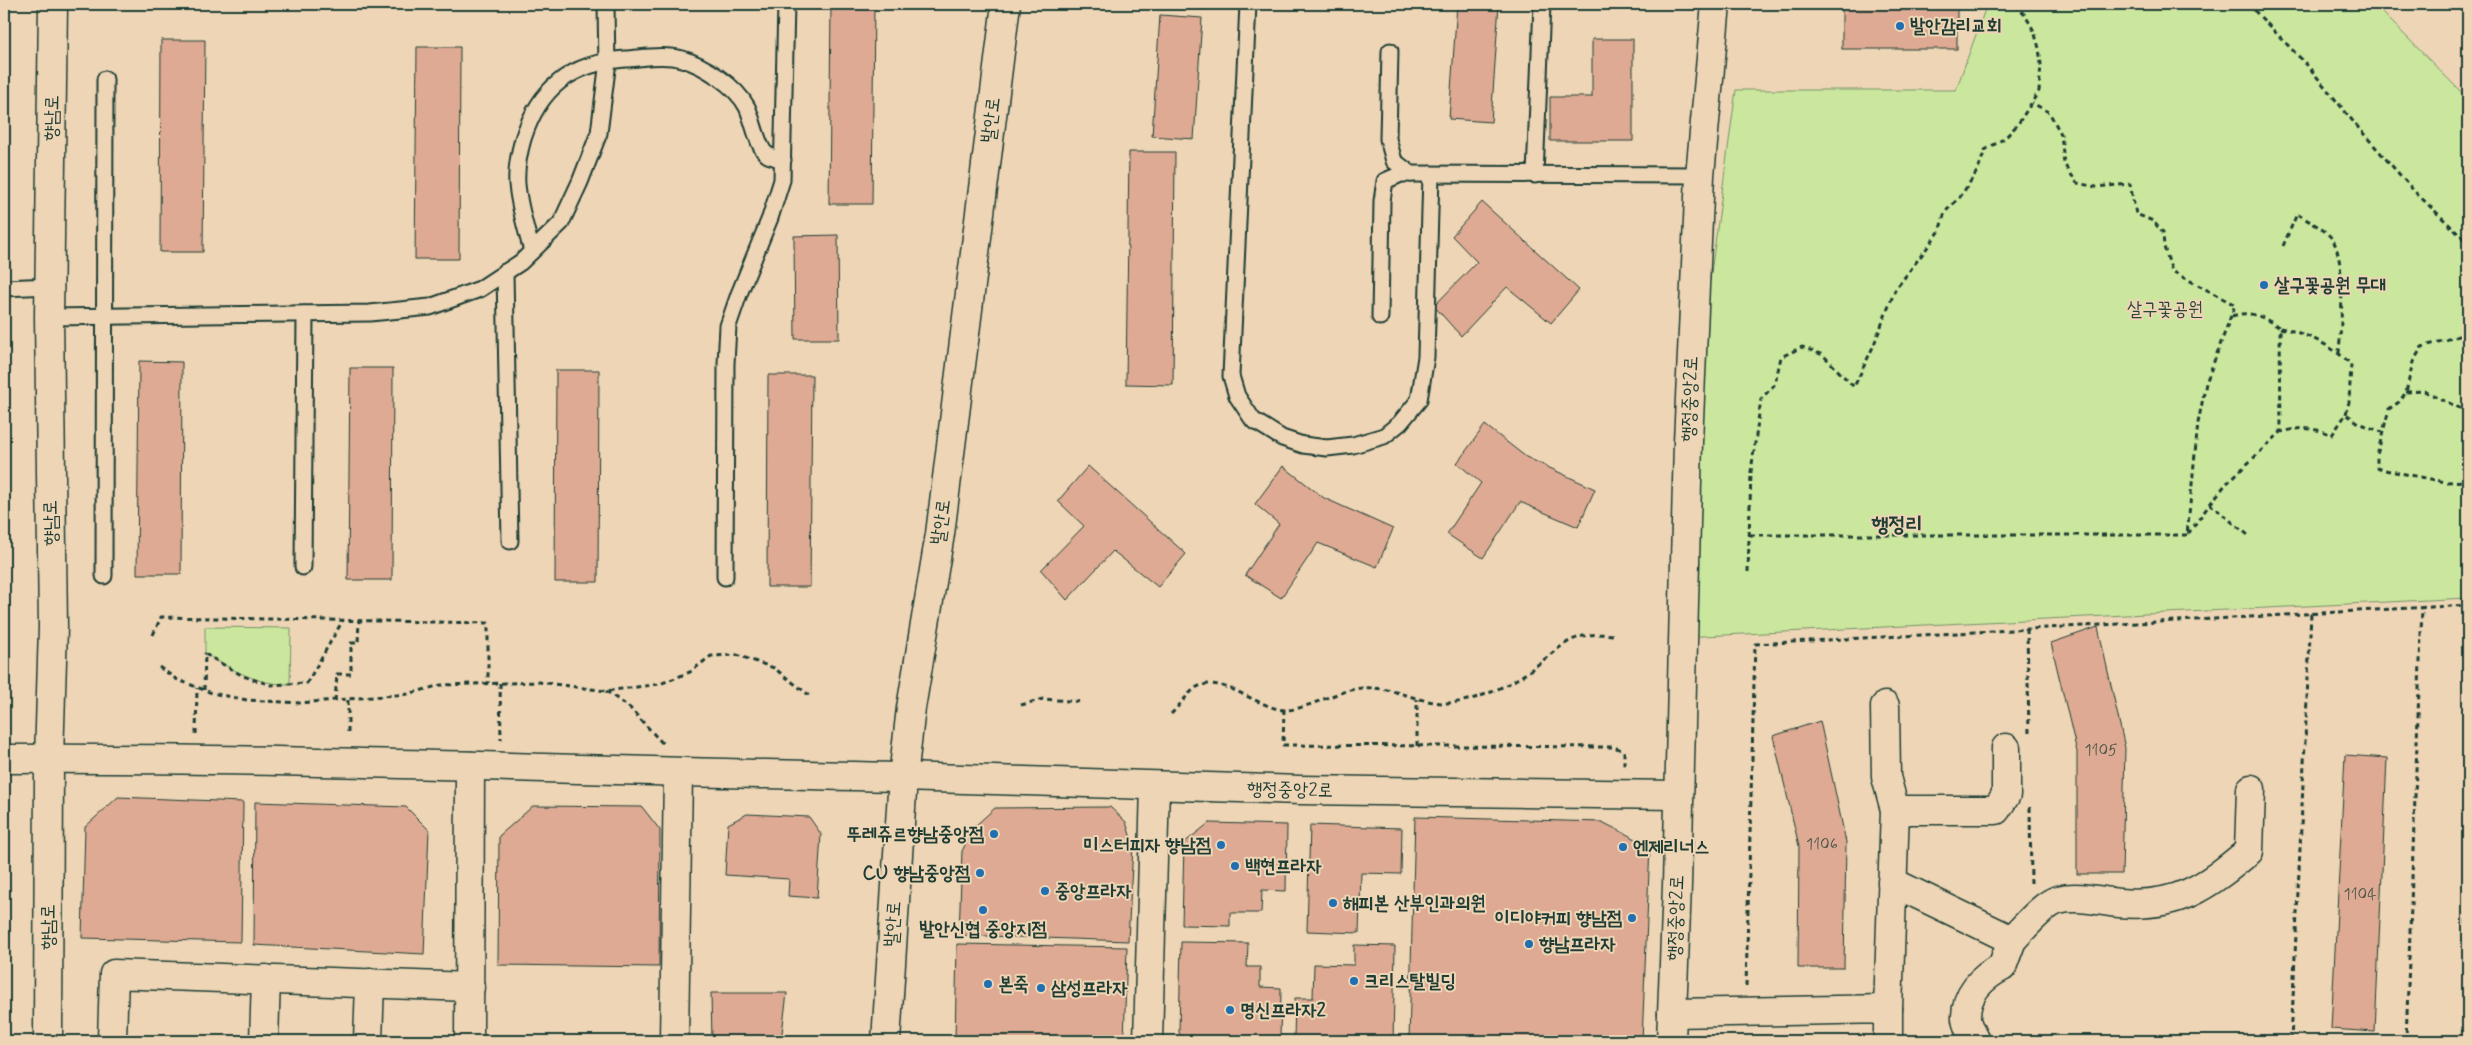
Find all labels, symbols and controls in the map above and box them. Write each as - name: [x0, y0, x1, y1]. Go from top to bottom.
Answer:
- place label: 발안감리교회: [1910, 14, 2002, 39]
- marker: 발안감리교회: [1894, 20, 1906, 32]
- street label: 향남로: [39, 95, 65, 141]
- street label: 발안로: [976, 96, 1006, 144]
- place label: 살구꽃공원 무대: [2274, 273, 2386, 298]
- marker: 살구꽃공원 무대: [2258, 279, 2270, 291]
- park label: 살구꽃공원: [2127, 297, 2203, 322]
- street label: 행정중앙2로: [1676, 356, 1704, 442]
- street label: 발안로: [925, 498, 957, 546]
- street label: 향남로: [38, 500, 64, 546]
- district label: 행정리: [1871, 511, 1922, 539]
- house number: 1105: [2084, 740, 2118, 761]
- street label: 행정중앙2로: [1247, 777, 1333, 803]
- place label: 뚜레쥬르향남중앙점: [846, 822, 985, 847]
- marker: 뚜레쥬르향남중앙점: [988, 828, 1000, 840]
- place label: 미스터피자 향남점: [1084, 833, 1212, 858]
- house number: 1106: [1806, 834, 1838, 855]
- place label: 엔제리너스: [1633, 835, 1709, 860]
- marker: 미스터피자 향남점: [1215, 839, 1227, 851]
- marker: 엔제리너스: [1617, 841, 1629, 853]
- place label: 백현프라자: [1245, 854, 1322, 879]
- marker: 백현프라자: [1229, 860, 1241, 872]
- place label: CU 향남중앙점: [863, 861, 971, 886]
- marker: CU 향남중앙점: [974, 867, 986, 879]
- street label: 행정중앙2로: [1662, 875, 1690, 961]
- place label: 중앙프라자: [1055, 879, 1132, 904]
- house number: 1104: [2344, 884, 2376, 905]
- marker: 중앙프라자: [1039, 885, 1051, 897]
- place label: 해피본 산부인과의원: [1342, 891, 1486, 916]
- marker: 해피본 산부인과의원: [1327, 897, 1339, 909]
- street label: 발안로: [879, 900, 907, 948]
- street label: 향남로: [36, 904, 61, 950]
- marker: 발안신협 중앙지점: [977, 904, 989, 916]
- place label: 이디야커피 향남점: [1495, 906, 1623, 931]
- marker: 이디야커피 향남점: [1626, 912, 1638, 924]
- place label: 발안신협 중앙지점: [919, 917, 1047, 942]
- place label: 향남프라자: [1538, 932, 1616, 957]
- marker: 향남프라자: [1523, 938, 1535, 950]
- place label: 크리스탈빌딩: [1364, 969, 1456, 994]
- place label: 본죽: [998, 972, 1029, 997]
- marker: 크리스탈빌딩: [1348, 975, 1360, 987]
- place label: 삼성프라자: [1051, 976, 1128, 1001]
- marker: 본죽: [982, 978, 994, 990]
- marker: 삼성프라자: [1035, 982, 1047, 994]
- place label: 명신프라자2: [1240, 998, 1326, 1023]
- marker: 명신프라자2: [1224, 1004, 1236, 1016]

